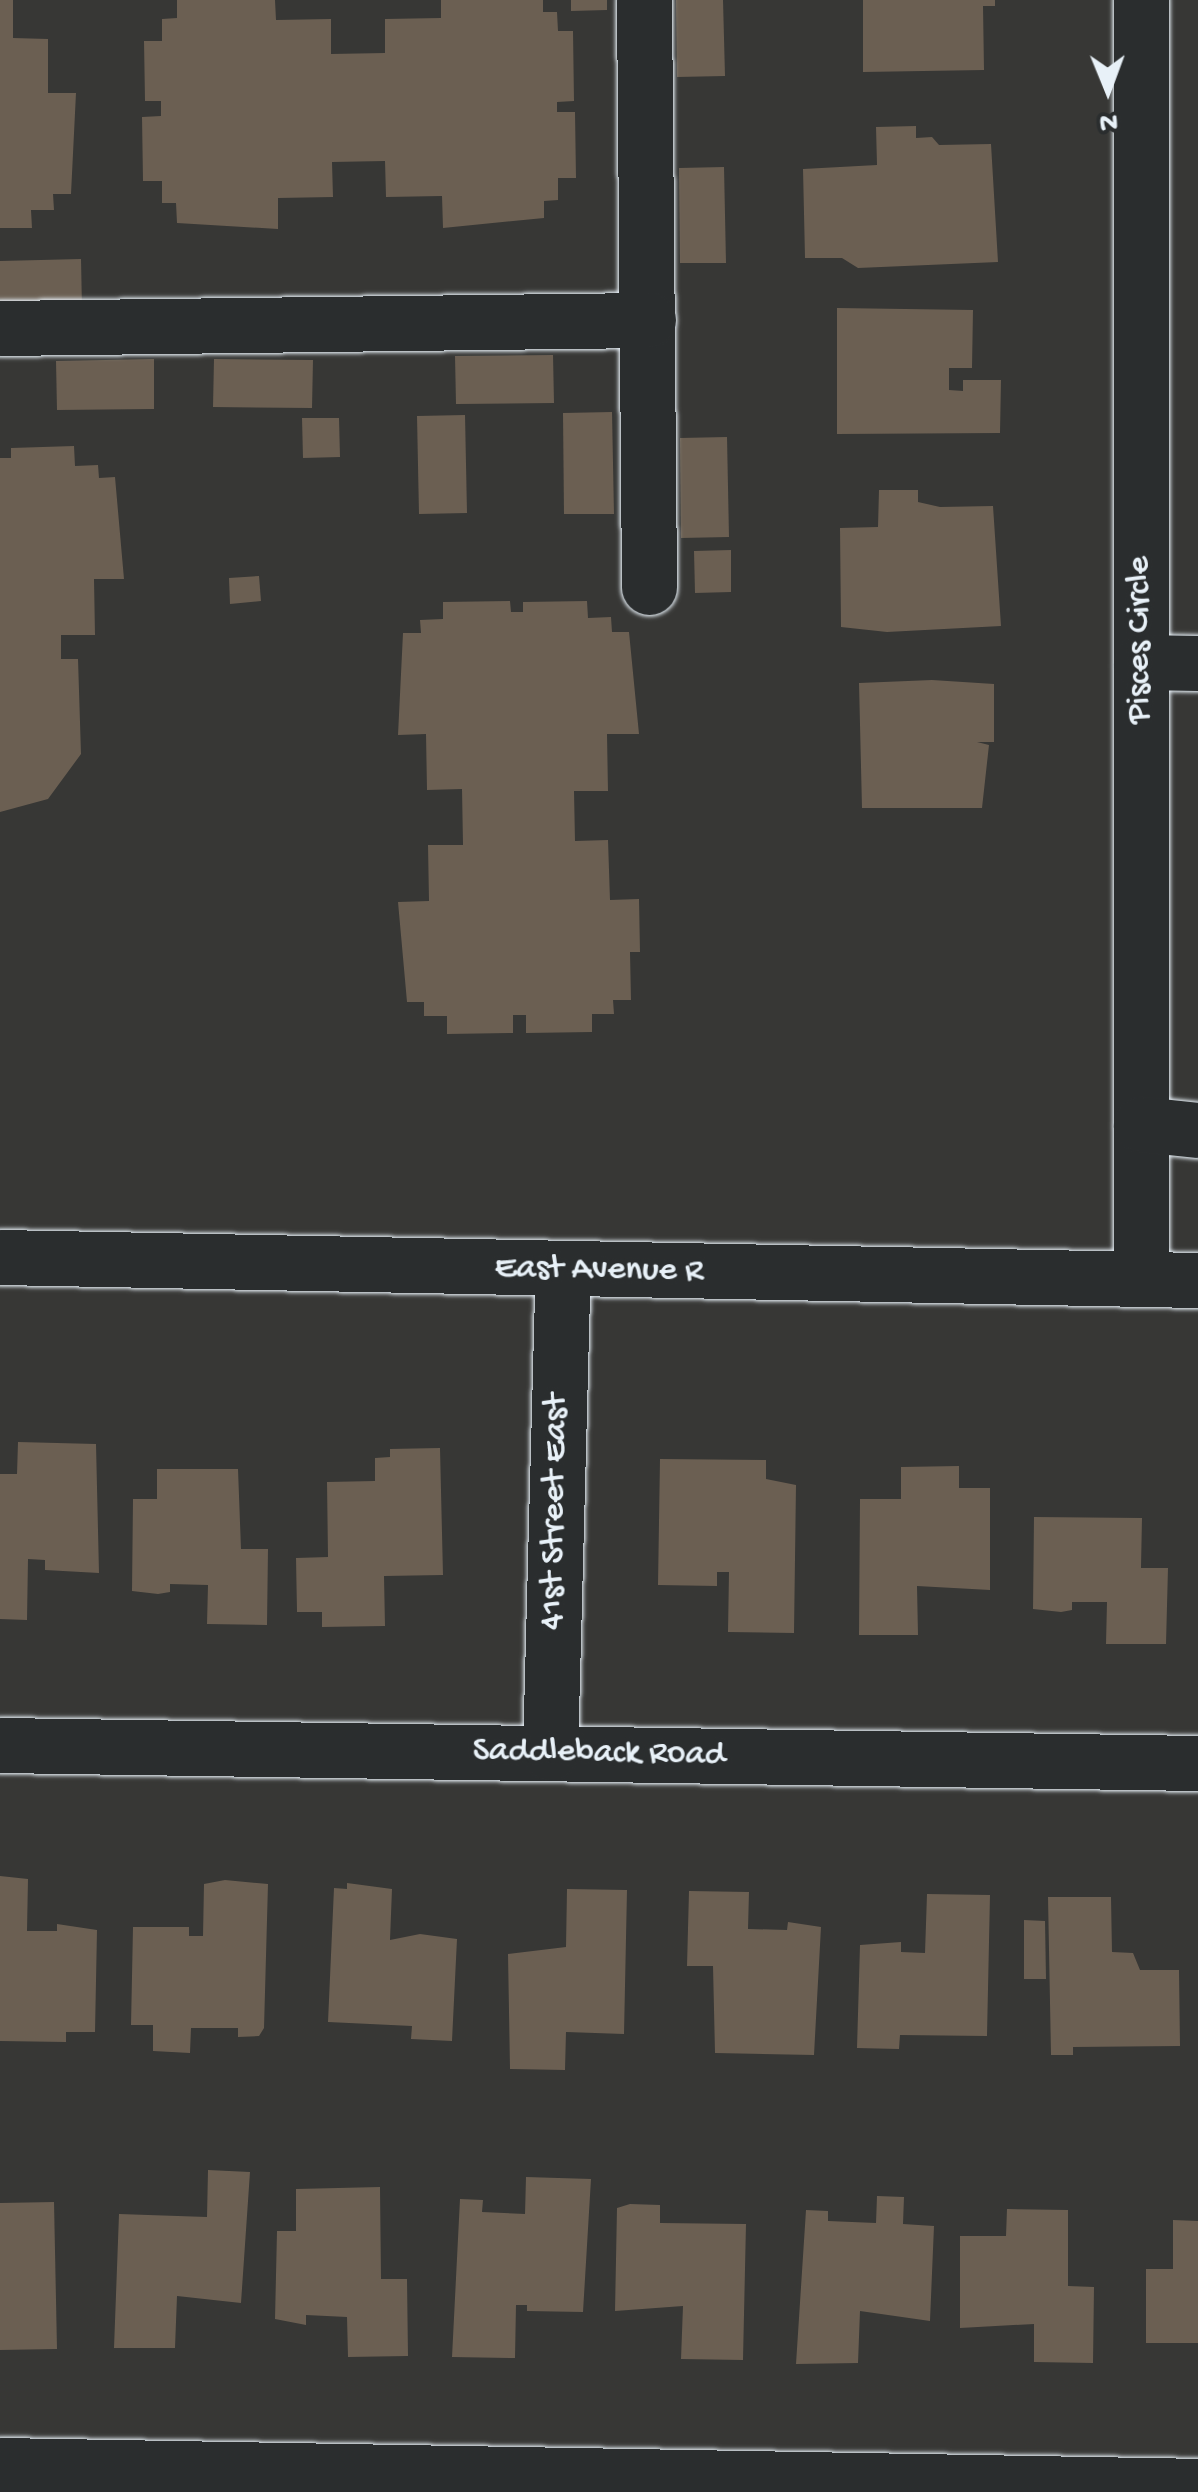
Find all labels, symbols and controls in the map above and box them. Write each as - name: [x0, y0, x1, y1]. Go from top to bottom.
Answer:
- north arrow: [1058, 40, 1158, 140]
- text: N: [1099, 104, 1118, 137]
- street label: Pisces Circle: [1120, 556, 1162, 724]
- street label: East Avenue R: [494, 1248, 704, 1294]
- street label: 41st Street East: [533, 1394, 579, 1630]
- street label: Saddleback Road: [472, 1731, 726, 1777]

